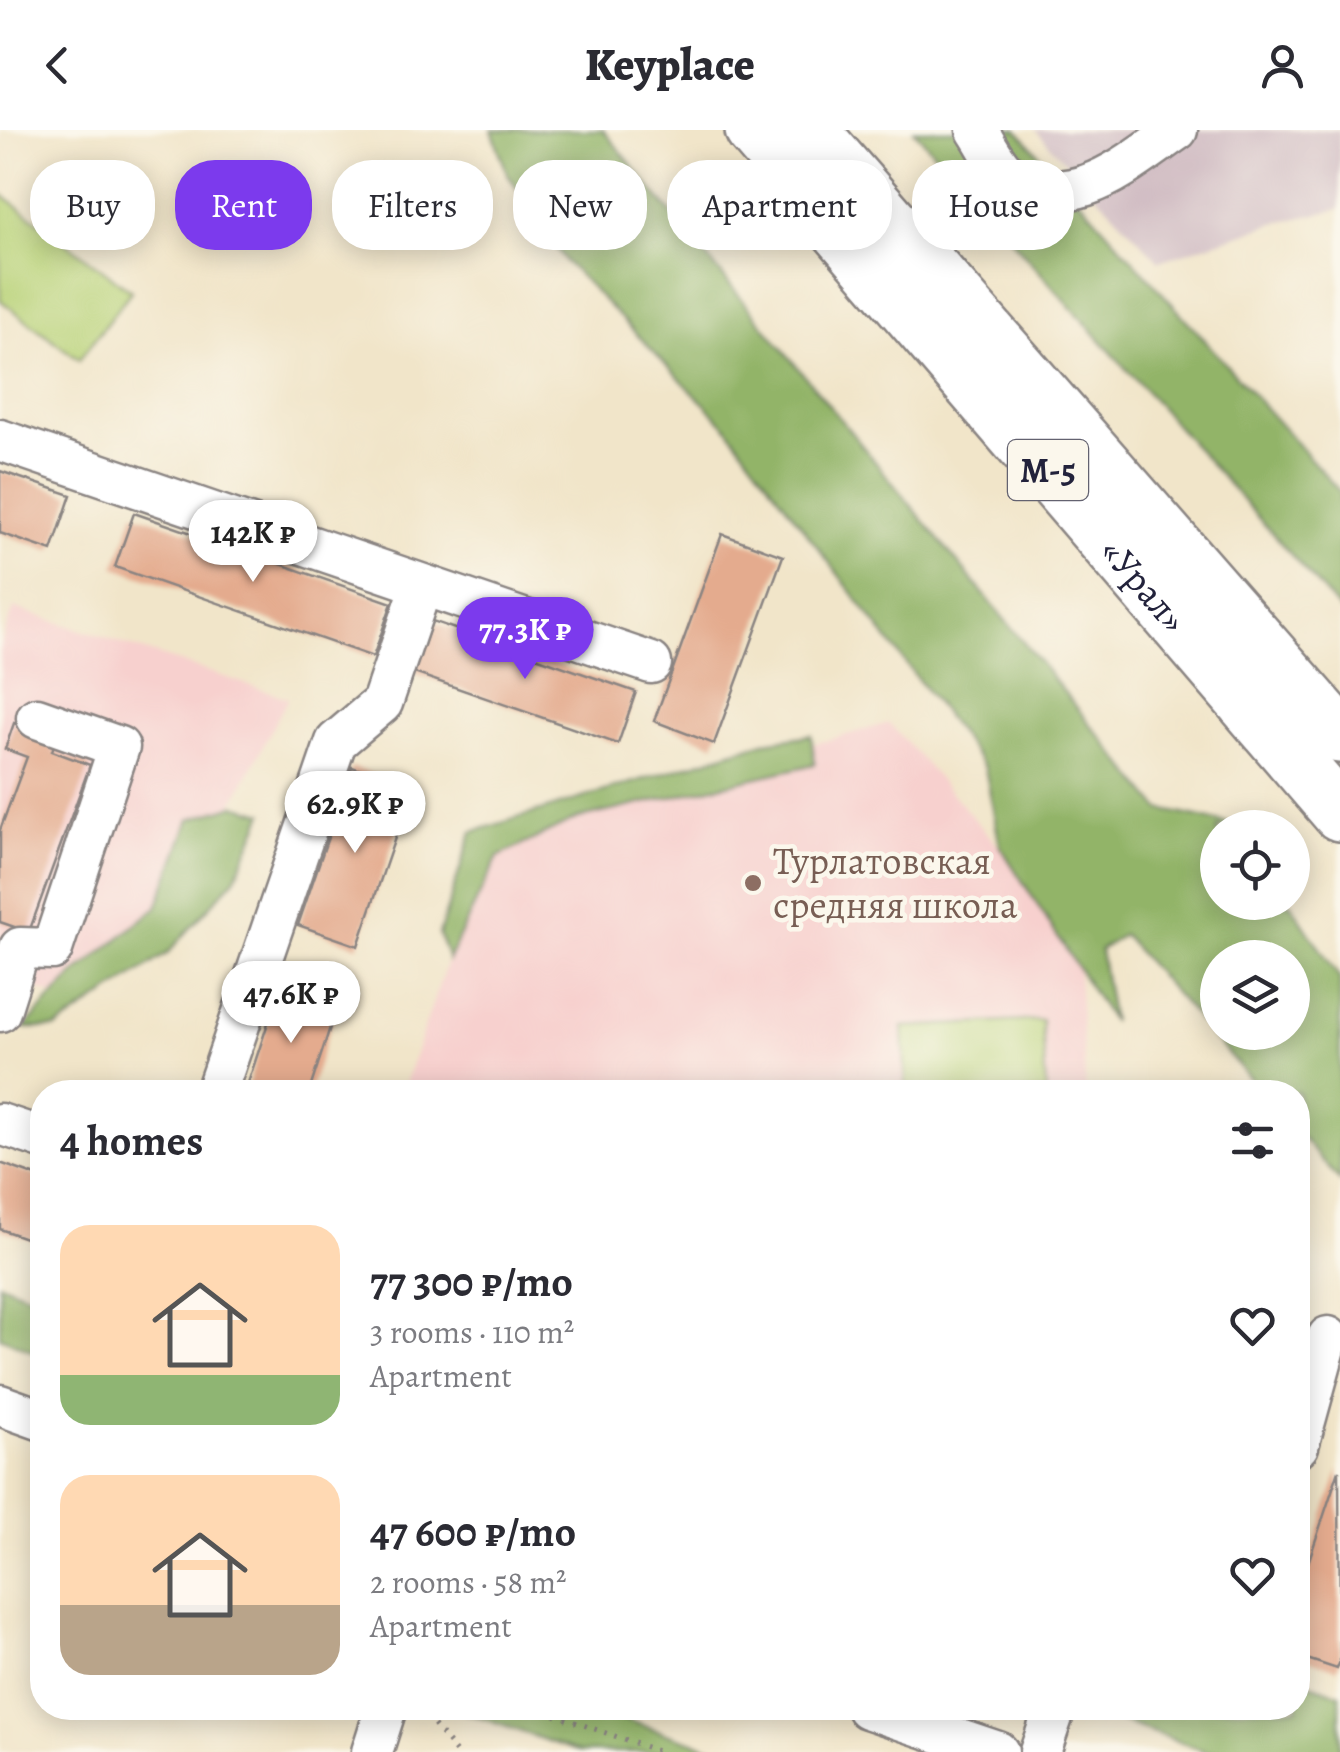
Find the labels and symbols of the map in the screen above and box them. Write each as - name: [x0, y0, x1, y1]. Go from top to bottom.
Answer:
- road number: М-5: [1008, 440, 1088, 500]
- pin: 142K ₽: [172, 500, 334, 585]
- street label: «Урал»: [1089, 527, 1199, 643]
- pin: 77.3K ₽: [433, 597, 617, 682]
- pin: 62.9K ₽: [263, 771, 447, 856]
- place label: Турлатовская средняя школа: [773, 835, 1018, 931]
- marker: Турлатовская средняя школа: [742, 872, 764, 894]
- pin: 47.6K ₽: [199, 961, 383, 1046]

